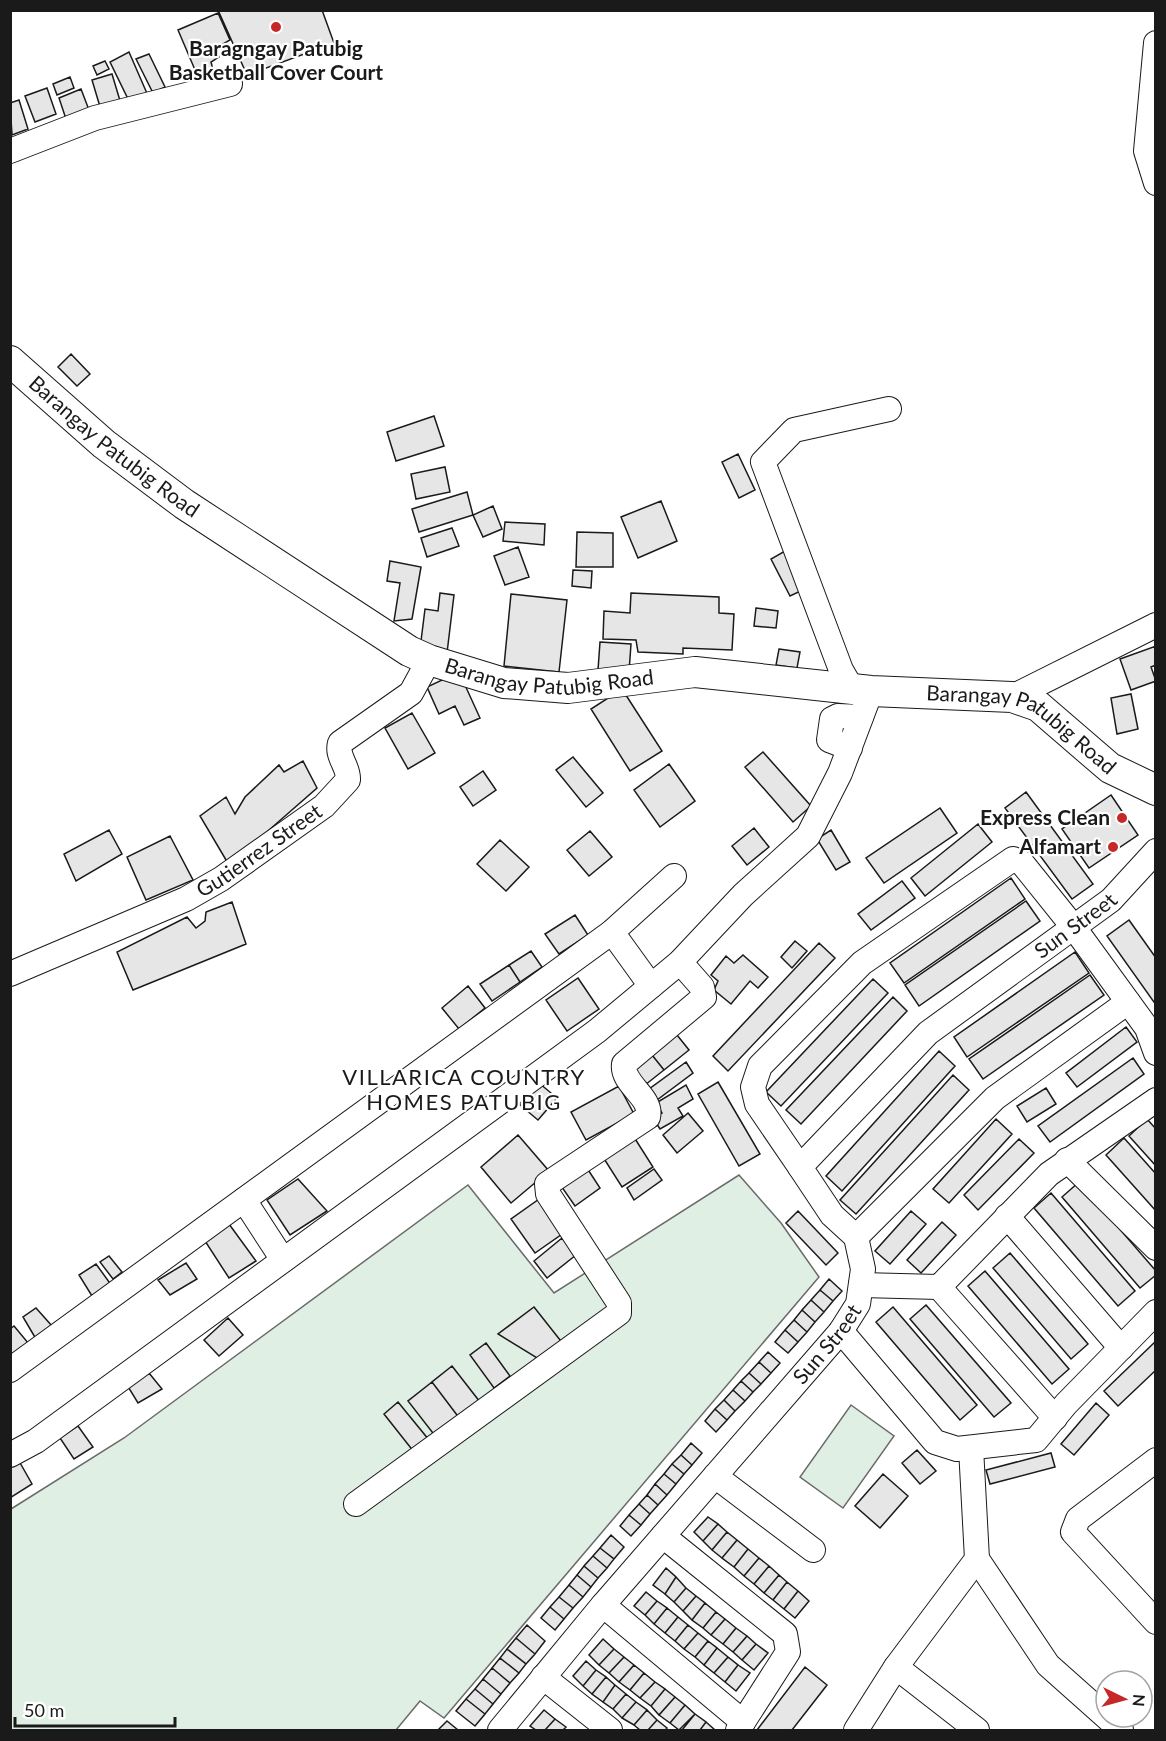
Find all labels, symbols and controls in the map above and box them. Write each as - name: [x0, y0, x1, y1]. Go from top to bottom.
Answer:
- marker: Baragngay Patubig Basketball Cover Court: [269, 20, 283, 34]
- place label: Baragngay Patubig Basketball Cover Court: [169, 35, 383, 84]
- street label: Barangay Patubig Road: [24, 370, 205, 522]
- street label: Barangay Patubig Road: [442, 652, 655, 700]
- street label: Barangay Patubig Road: [926, 679, 1122, 779]
- street label: Gutierrez Street: [191, 797, 326, 902]
- place label: Express Clean: [980, 804, 1110, 829]
- marker: Express Clean: [1115, 811, 1129, 825]
- place label: Alfamart: [1018, 833, 1101, 858]
- marker: Alfamart: [1106, 840, 1120, 854]
- street label: Sun Street: [1029, 887, 1122, 963]
- district label: VILLARICA COUNTRY HOMES PATUBIG: [342, 1063, 586, 1115]
- street label: Sun Street: [787, 1299, 866, 1388]
- north arrow: [1094, 1669, 1154, 1729]
- scale bar: [15, 1690, 176, 1728]
- text: N: [1129, 1693, 1149, 1707]
- text: 50 m: [24, 1699, 64, 1721]

